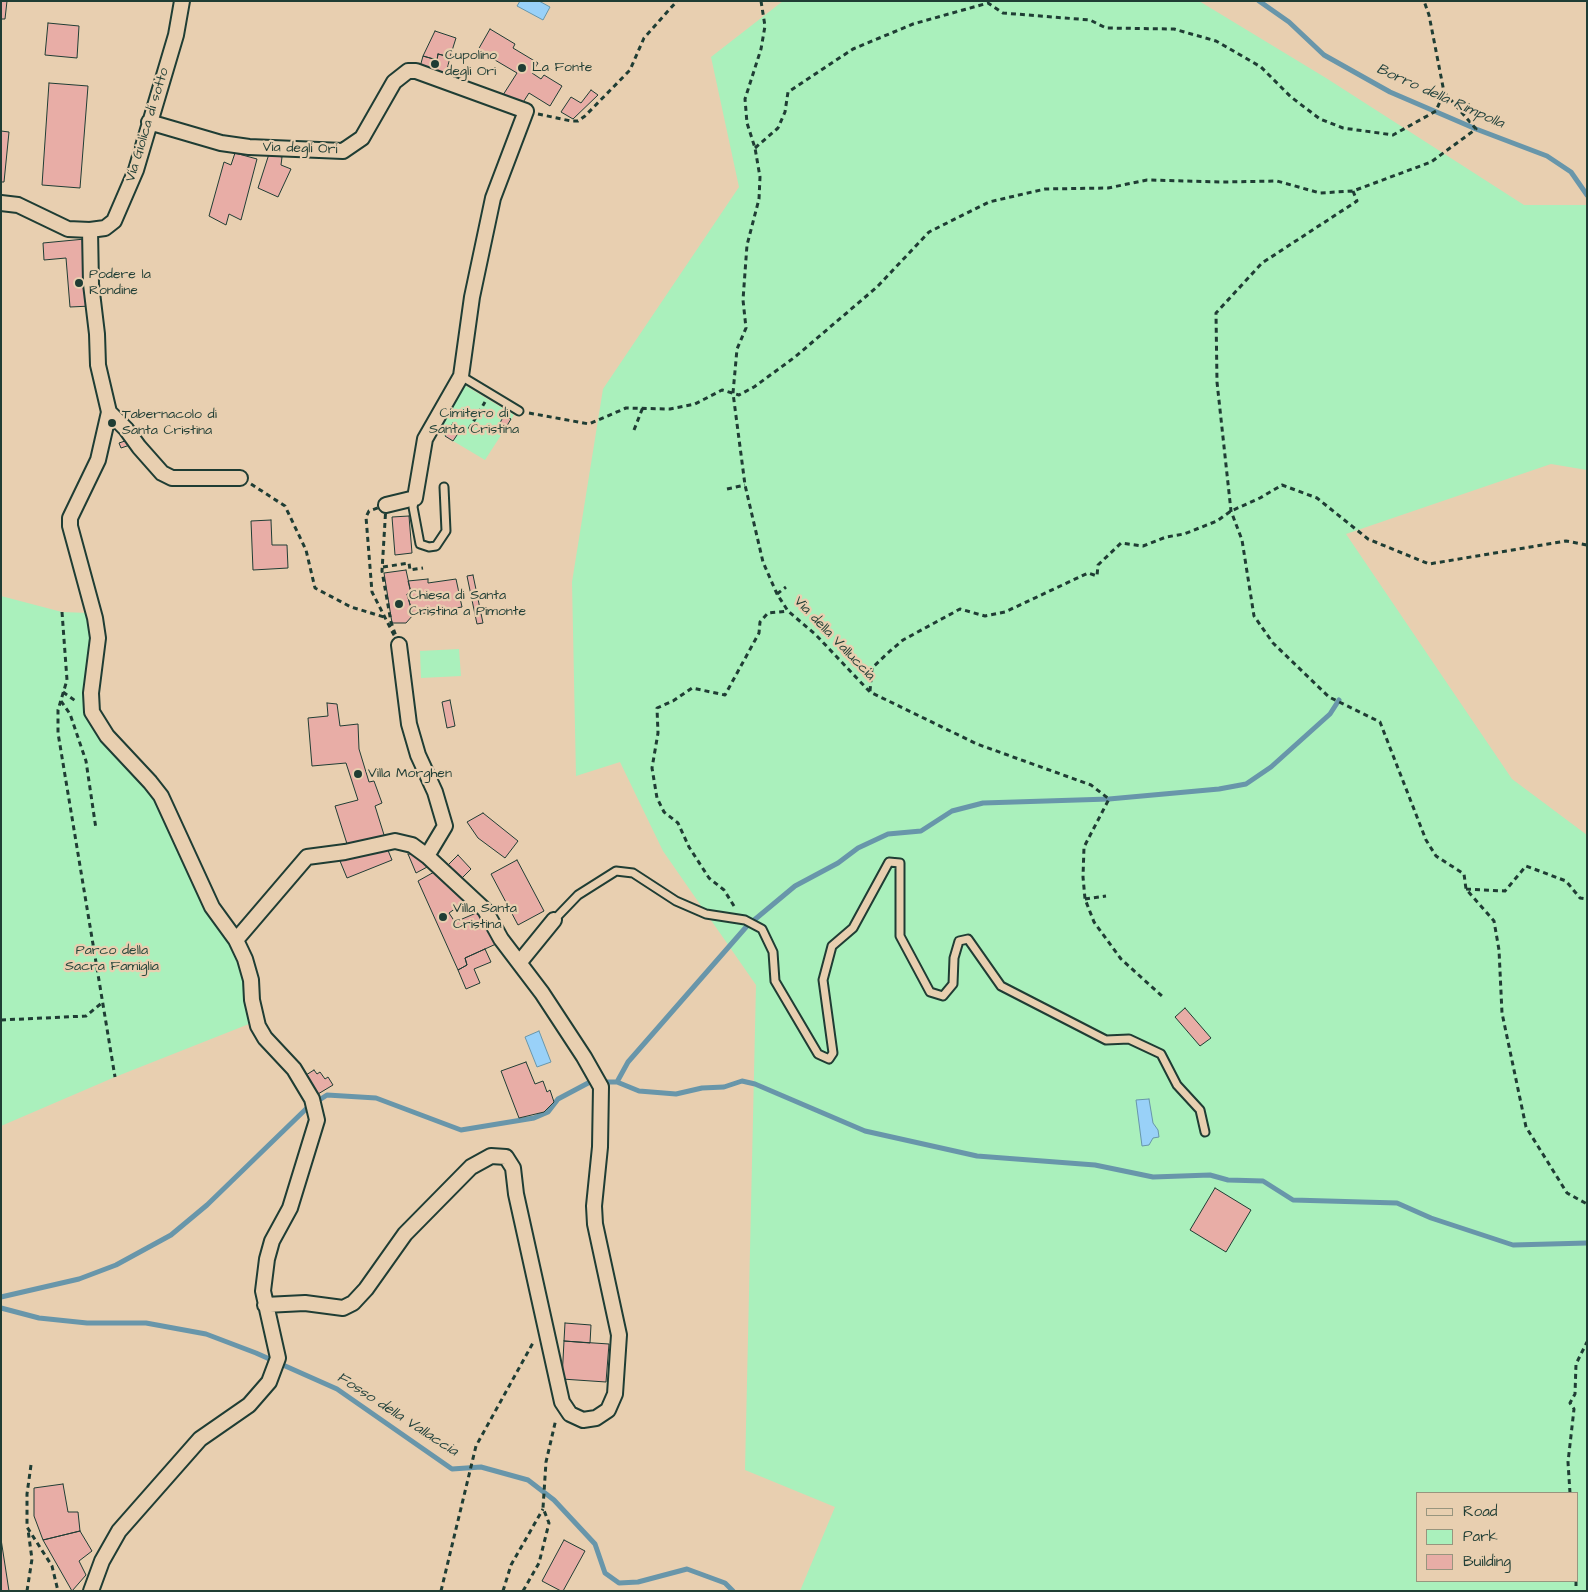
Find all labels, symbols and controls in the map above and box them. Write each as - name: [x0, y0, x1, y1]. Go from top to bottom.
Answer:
- place label: Cupolino degli Ori: [445, 48, 497, 80]
- marker: Cupolino degli Ori: [429, 58, 441, 70]
- place label: La Fonte: [532, 60, 592, 76]
- water label: Borro della Rimpolla: [1373, 61, 1507, 133]
- marker: La Fonte: [516, 62, 528, 74]
- street label: Via Giolica di sotto: [123, 66, 173, 184]
- street label: Via degli Ori: [262, 139, 338, 159]
- place label: Podere la Rondine: [89, 267, 151, 300]
- marker: Podere la Rondine: [73, 277, 85, 289]
- park label: Cimitero di Santa Cristina: [429, 406, 519, 438]
- place label: Tabernacolo di Santa Cristina: [122, 407, 217, 440]
- marker: Tabernacolo di Santa Cristina: [106, 417, 118, 429]
- place label: Chiesa di Santa Cristina a Pimonte: [409, 588, 526, 620]
- street label: Via della Valluccia: [790, 594, 878, 684]
- marker: Chiesa di Santa Cristina a Pimonte: [393, 598, 405, 610]
- place label: Villa Morghen: [368, 766, 452, 782]
- marker: Villa Morghen: [352, 768, 364, 780]
- place label: Villa Santa Cristina: [453, 901, 517, 934]
- marker: Villa Santa Cristina: [437, 911, 449, 923]
- park label: Parco della Sacra Famiglia: [65, 943, 159, 976]
- water label: Fosso della Vallaccia: [333, 1369, 461, 1461]
- legend: [1416, 1492, 1578, 1582]
- text: Road: [1463, 1501, 1497, 1522]
- text: Park: [1463, 1526, 1498, 1547]
- text: Building: [1463, 1551, 1511, 1572]

